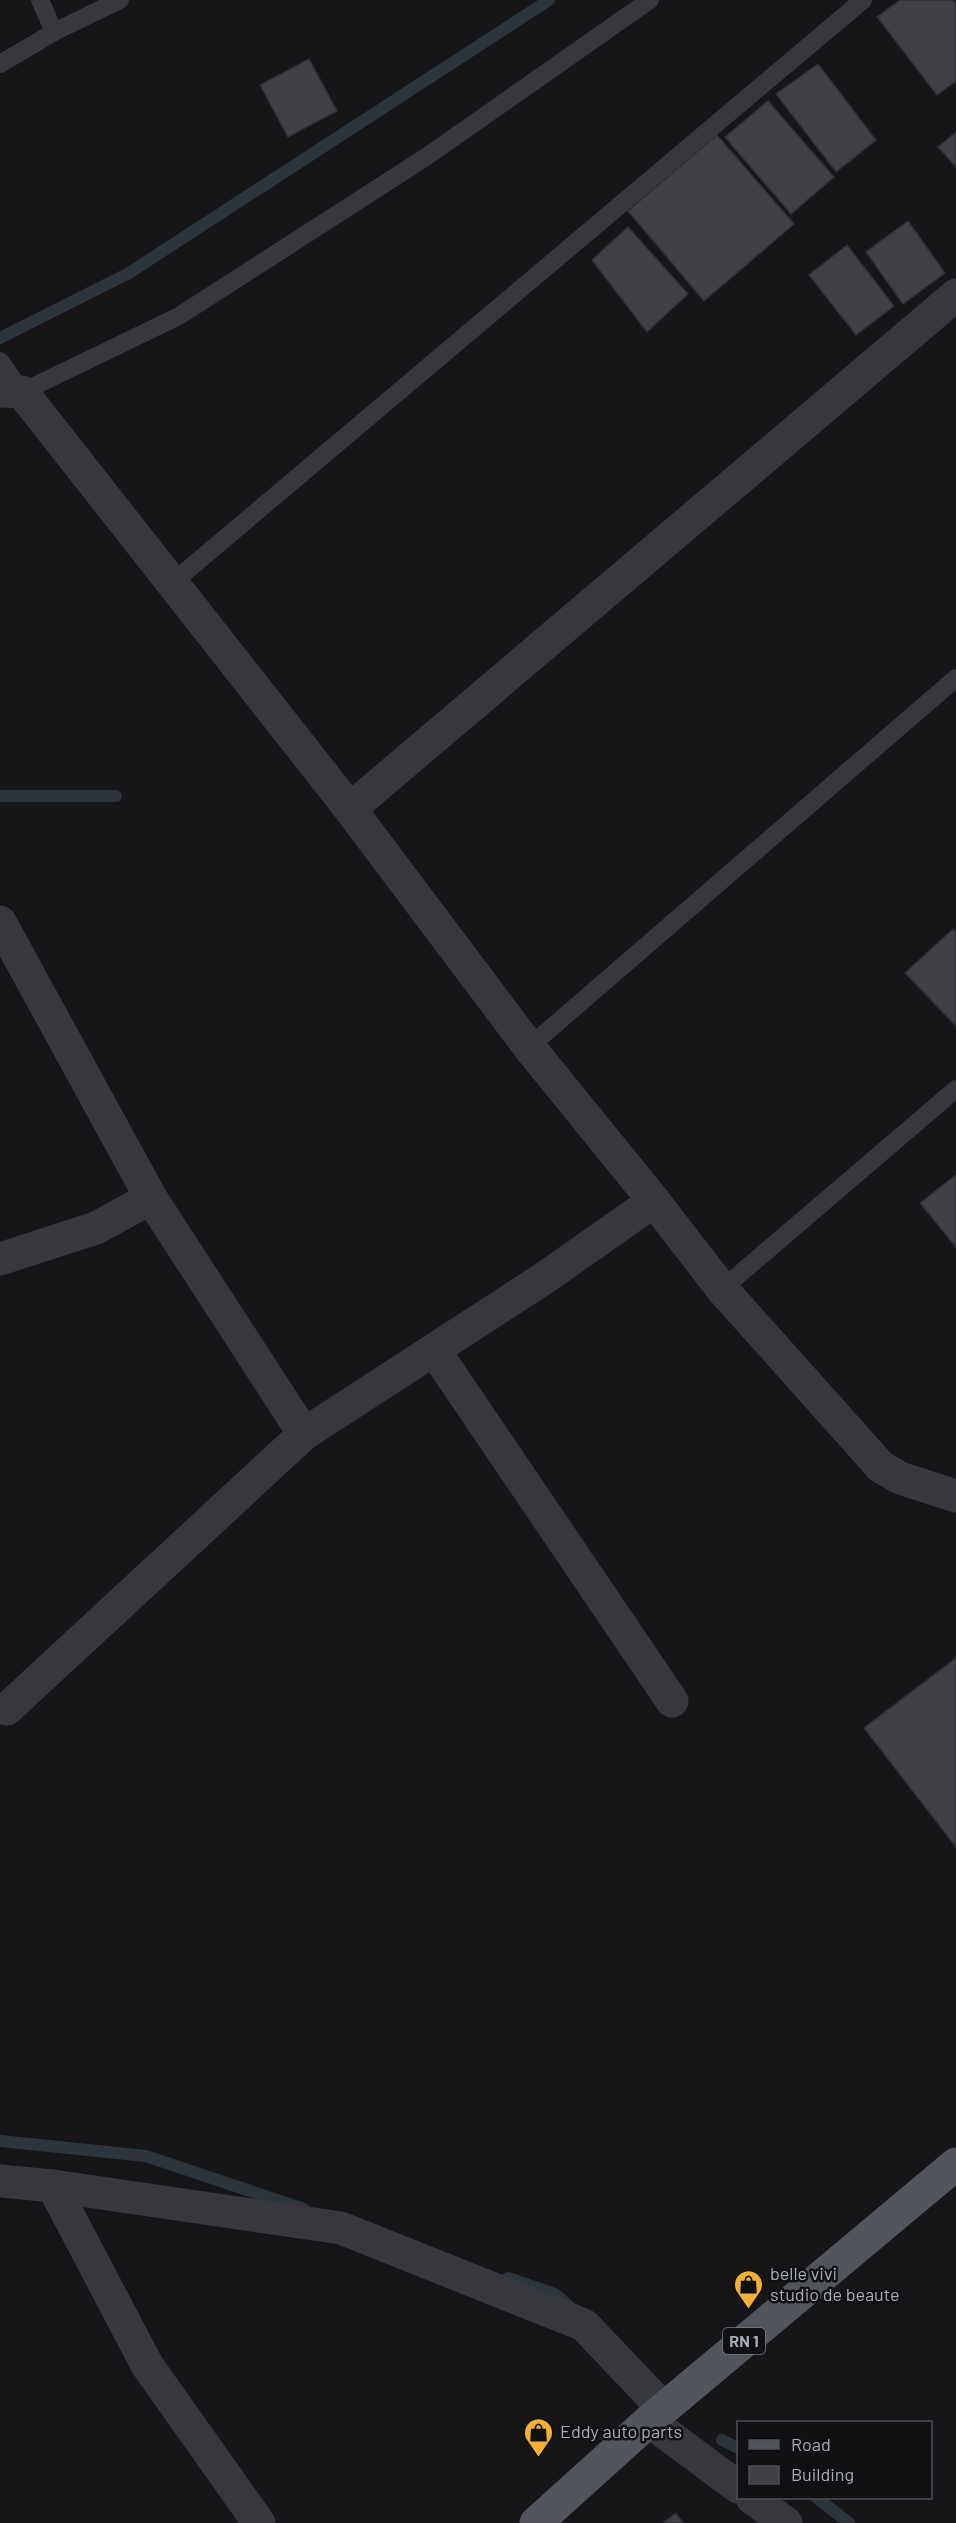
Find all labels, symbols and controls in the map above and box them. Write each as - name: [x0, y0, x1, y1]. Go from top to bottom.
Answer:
- place label: belle vivi studio de beaute: [770, 2262, 900, 2305]
- shop icon: belle vivi studio de beaute: [733, 2268, 765, 2310]
- road number: RN 1: [723, 2328, 765, 2354]
- shop icon: Eddy auto parts: [523, 2416, 555, 2458]
- place label: Eddy auto parts: [560, 2420, 682, 2442]
- legend: [737, 2421, 932, 2499]
- text: Road: [791, 2433, 831, 2455]
- text: Building: [791, 2463, 854, 2485]

